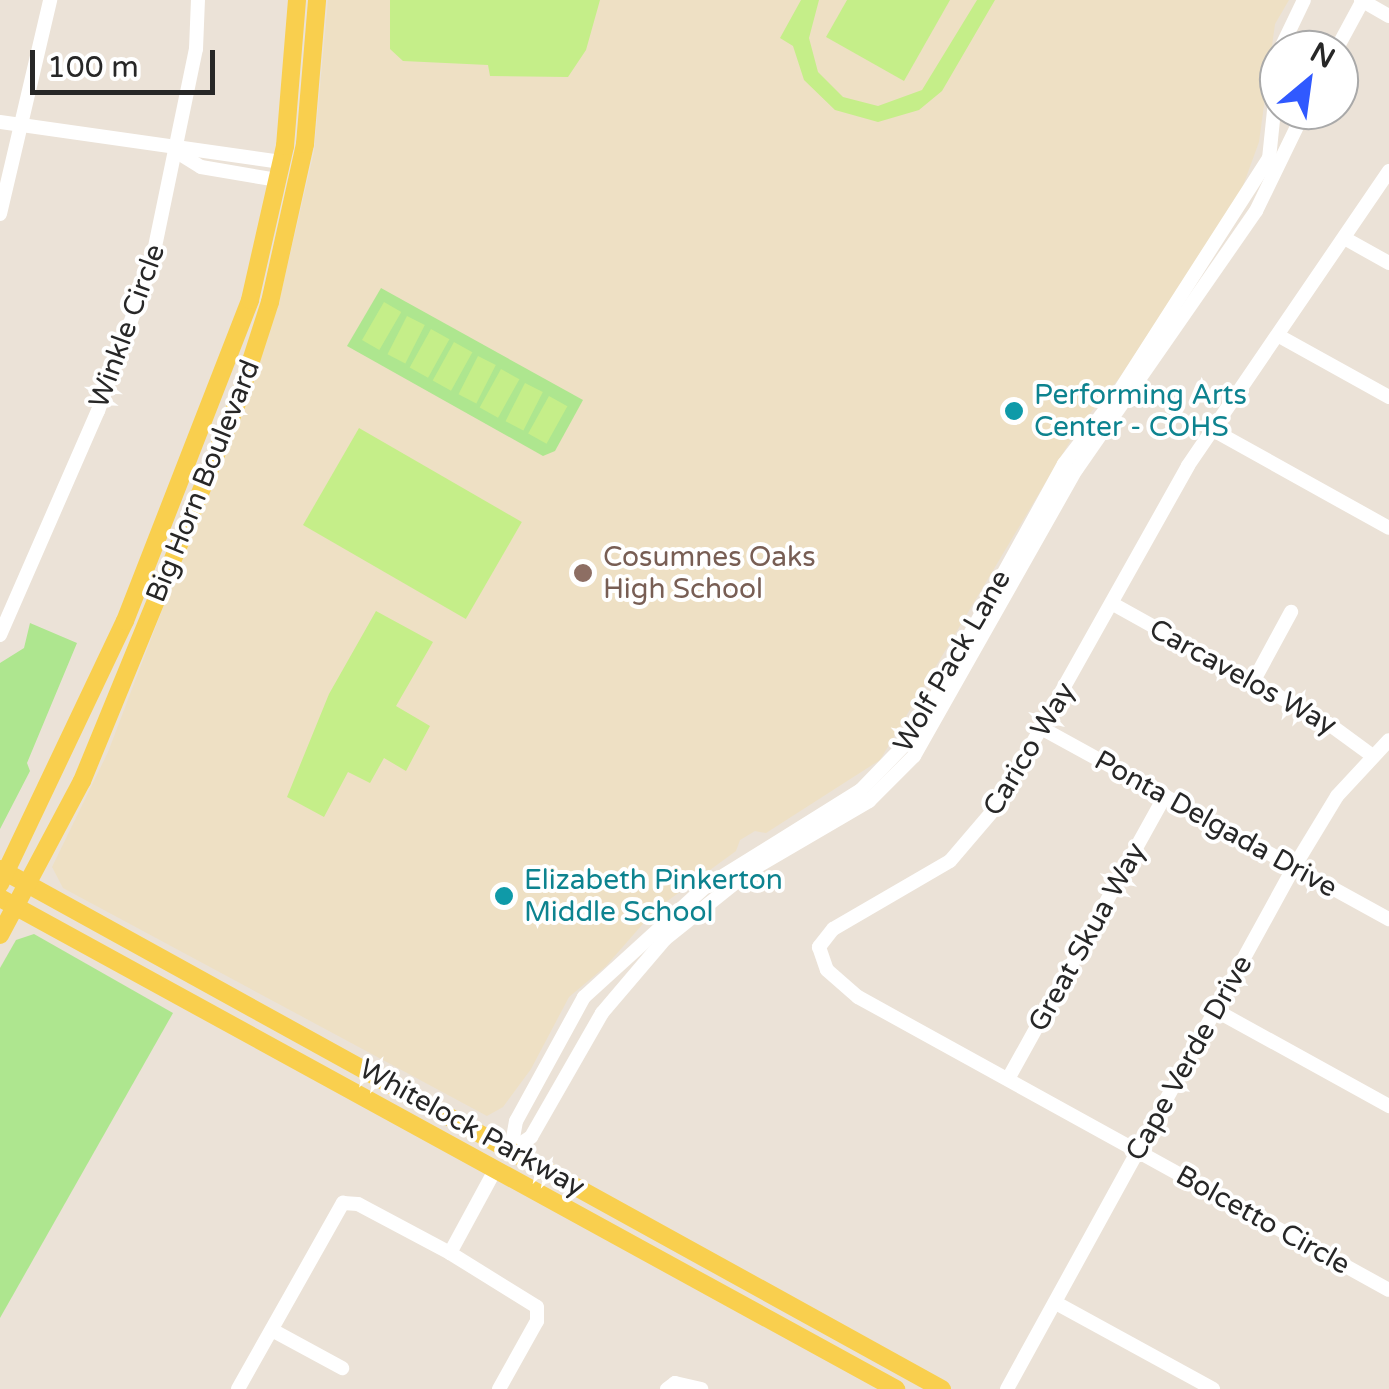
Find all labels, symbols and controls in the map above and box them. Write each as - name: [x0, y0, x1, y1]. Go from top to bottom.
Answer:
- scale bar: [35, 30, 220, 92]
- north arrow: [1259, 30, 1359, 130]
- text: N: [1304, 35, 1341, 76]
- text: 100 m: [47, 49, 139, 86]
- street label: Winkle Circle: [82, 239, 172, 413]
- street label: Big Horn Boulevard: [139, 355, 267, 607]
- place label: Performing Arts Center - COHS: [1034, 378, 1247, 444]
- marker: Performing Arts Center - COHS: [1003, 400, 1025, 422]
- place label: Cosumnes Oaks High School: [603, 540, 816, 606]
- marker: Cosumnes Oaks High School: [572, 562, 594, 584]
- street label: Wolf Pack Lane: [886, 564, 1018, 758]
- street label: Carcavelos Way: [1144, 612, 1342, 742]
- street label: Carico Way: [976, 676, 1082, 822]
- street label: Ponta Delgada Drive: [1089, 743, 1343, 905]
- street label: Great Skua Way: [1021, 837, 1153, 1037]
- place label: Elizabeth Pinkerton Middle School: [524, 863, 783, 929]
- marker: Elizabeth Pinkerton Middle School: [493, 885, 515, 907]
- street label: Cape Verde Drive: [1119, 949, 1259, 1167]
- street label: Whitelock Parkway: [353, 1052, 591, 1204]
- street label: Bolcetto Circle: [1170, 1158, 1356, 1282]

